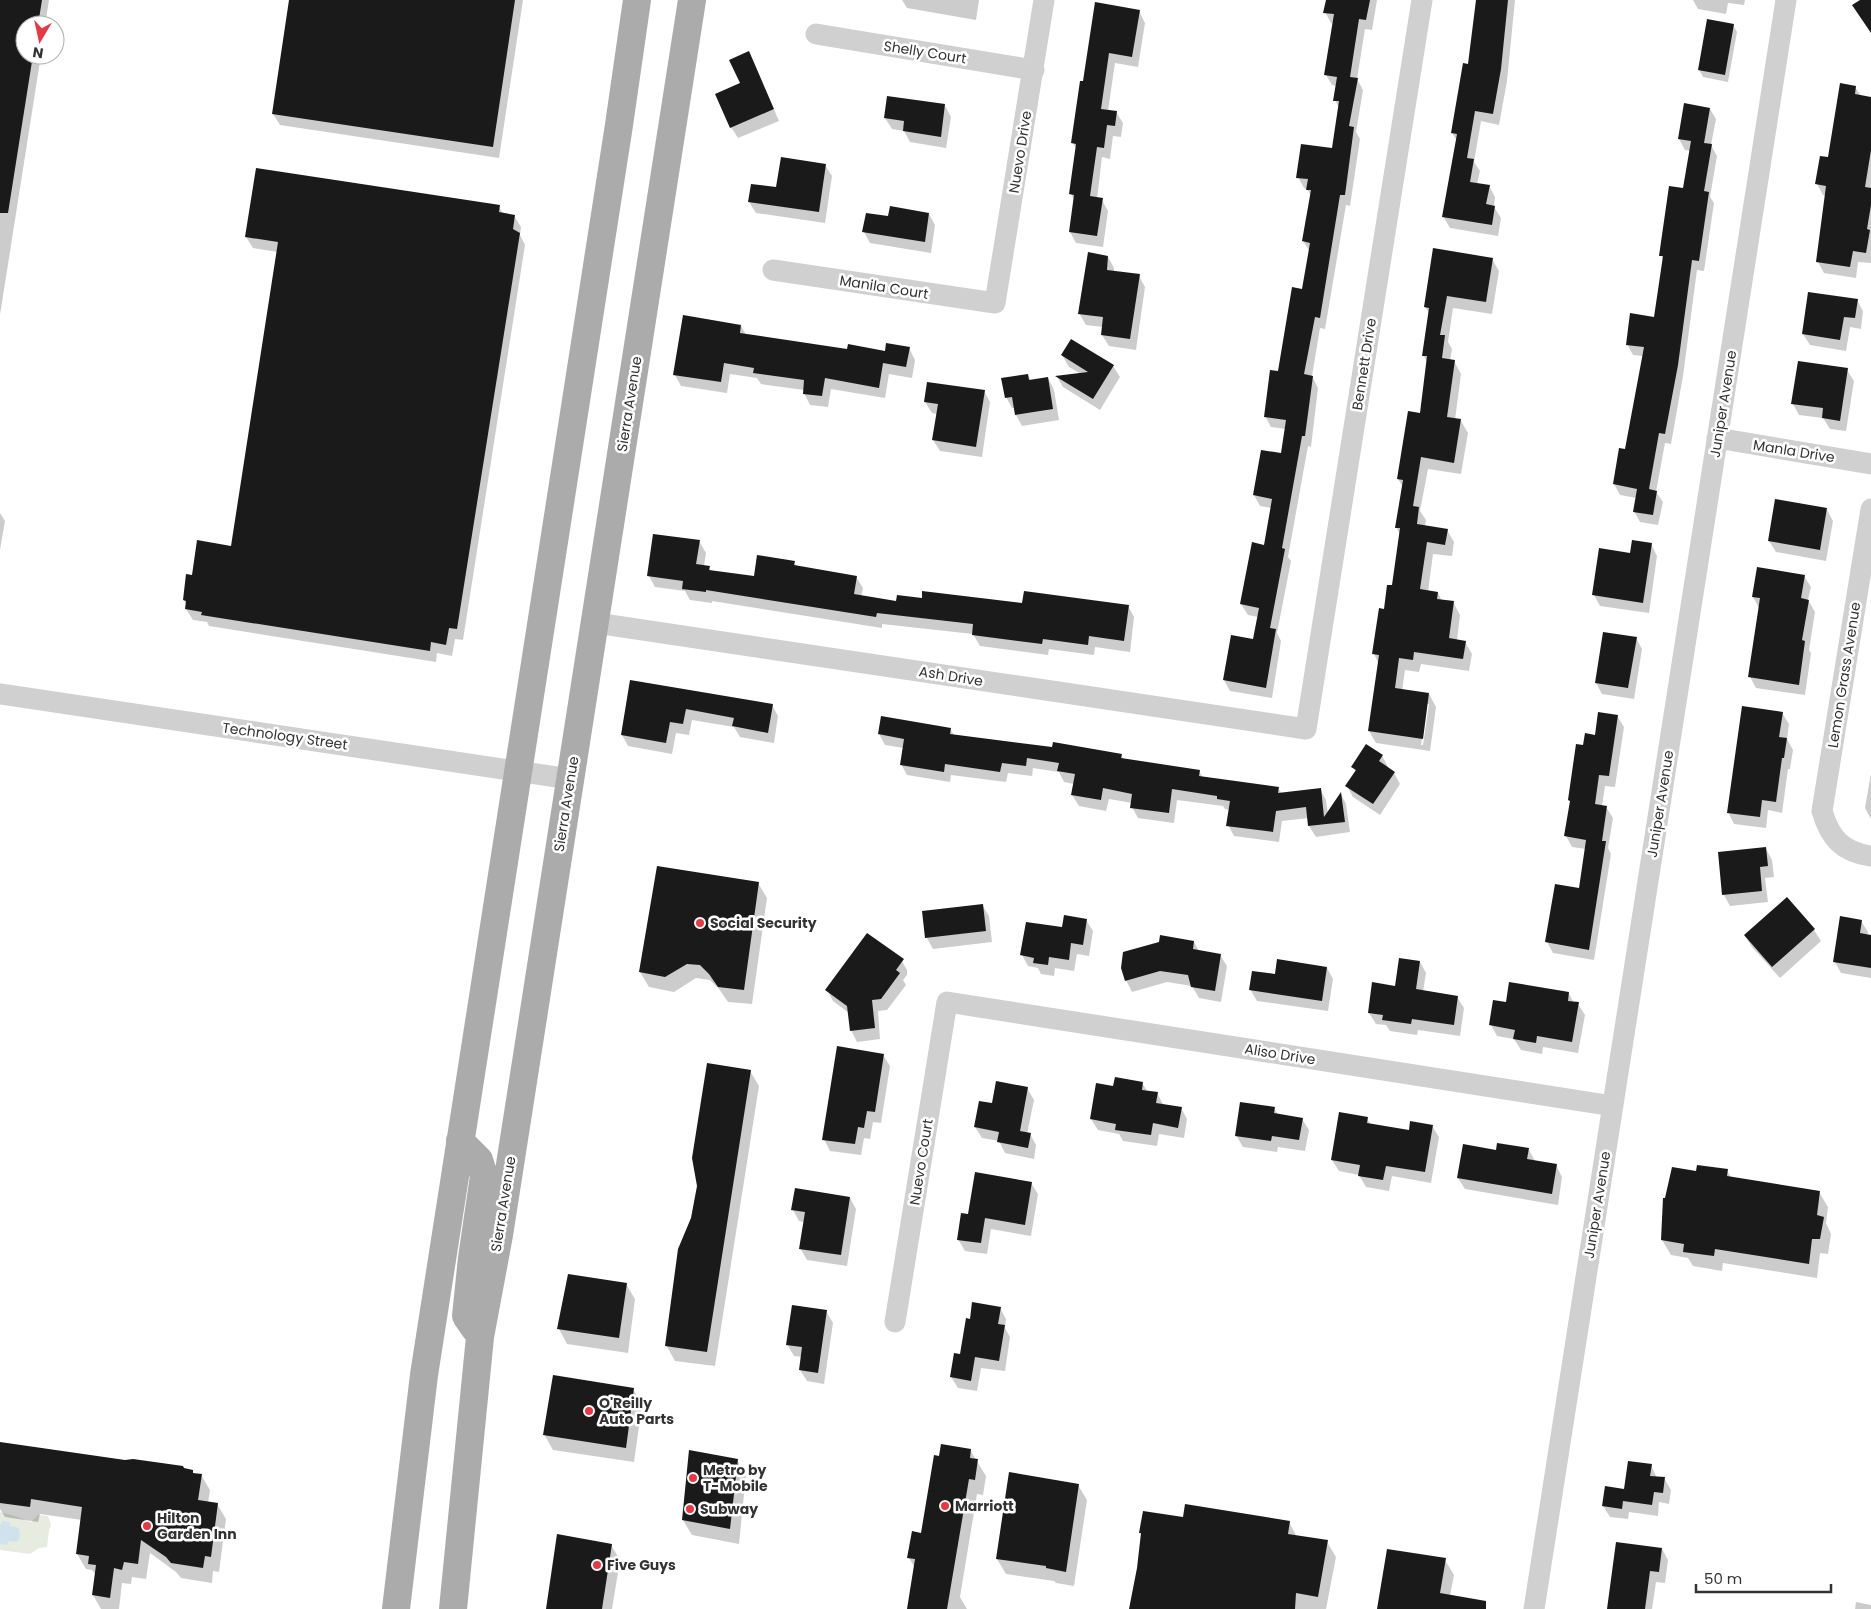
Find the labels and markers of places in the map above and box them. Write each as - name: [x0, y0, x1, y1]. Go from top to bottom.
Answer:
- place label: Social Security: [710, 913, 817, 933]
- marker: Social Security: [694, 917, 706, 929]
- place label: O'Reilly Auto Parts: [599, 1393, 674, 1429]
- marker: O'Reilly Auto Parts: [583, 1405, 595, 1417]
- place label: Metro by T-Mobile: [703, 1460, 768, 1496]
- marker: Metro by T-Mobile: [687, 1472, 699, 1484]
- place label: Marriott: [955, 1496, 1014, 1516]
- place label: Subway: [700, 1499, 758, 1519]
- marker: Marriott: [939, 1500, 951, 1512]
- marker: Subway: [684, 1503, 696, 1515]
- place label: Hilton Garden Inn: [157, 1508, 237, 1544]
- marker: Hilton Garden Inn: [141, 1520, 153, 1532]
- place label: Five Guys: [607, 1555, 676, 1575]
- marker: Five Guys: [591, 1559, 603, 1571]

